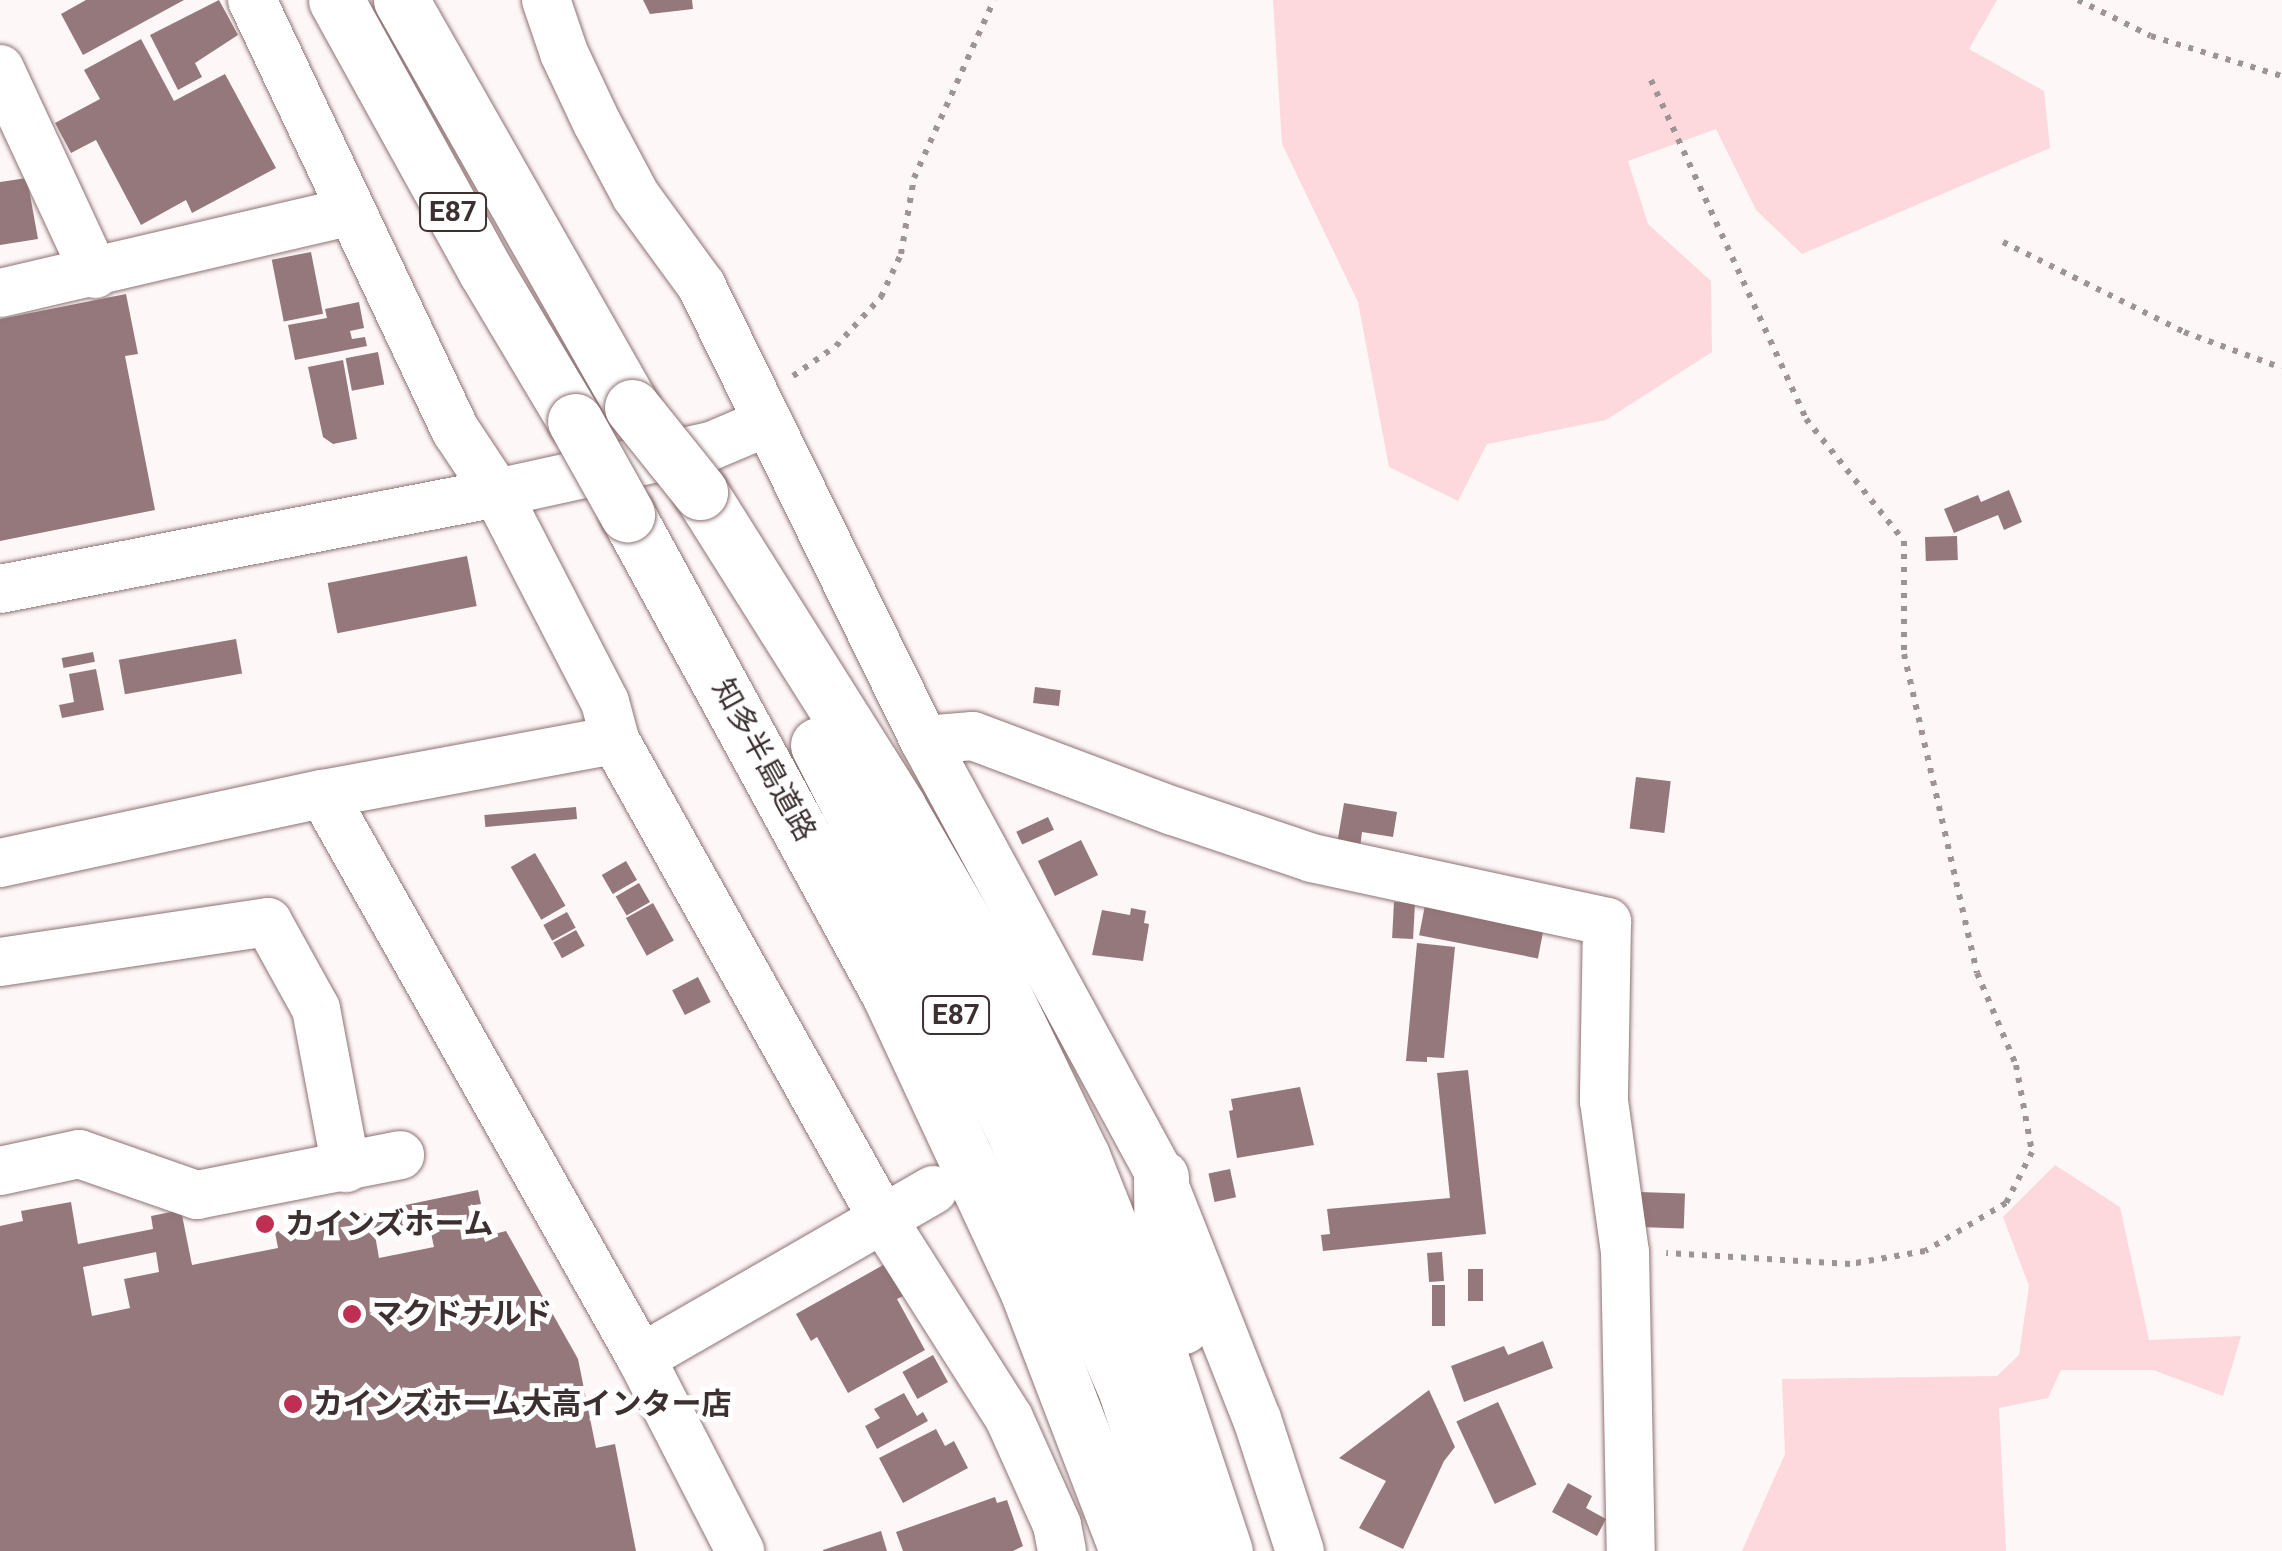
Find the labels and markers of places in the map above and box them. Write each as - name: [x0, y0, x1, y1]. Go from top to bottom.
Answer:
- place label: カインズホーム: [285, 1206, 495, 1242]
- marker: カインズホーム: [254, 1213, 276, 1235]
- place label: マクドナルド: [372, 1296, 552, 1332]
- marker: マクドナルド: [341, 1303, 363, 1325]
- place label: カインズホーム大高インター店: [313, 1386, 733, 1422]
- marker: カインズホーム大高インター店: [282, 1393, 304, 1415]

